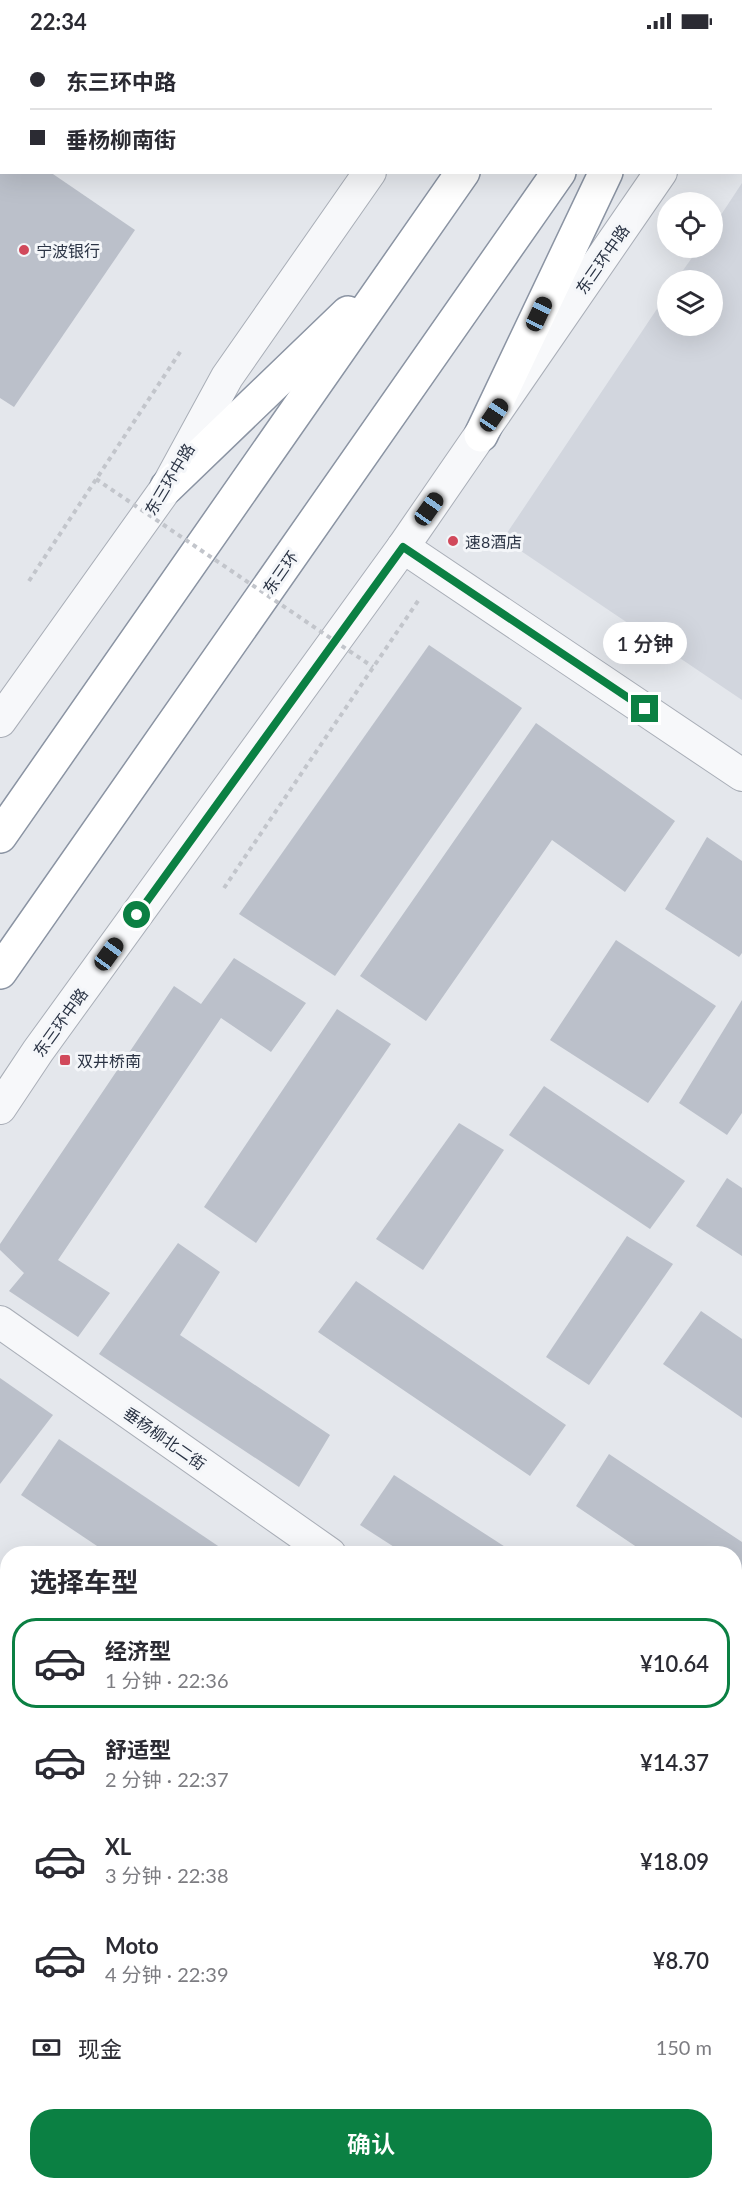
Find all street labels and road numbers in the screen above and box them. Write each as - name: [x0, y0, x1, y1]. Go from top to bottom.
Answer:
- street label: 东三环中路: [571, 221, 633, 297]
- street label: 东三环中路: [140, 440, 198, 518]
- street label: 东三环: [258, 547, 302, 597]
- street label: 东三环中路: [29, 984, 91, 1060]
- street label: 垂杨柳北二街: [120, 1403, 210, 1473]

